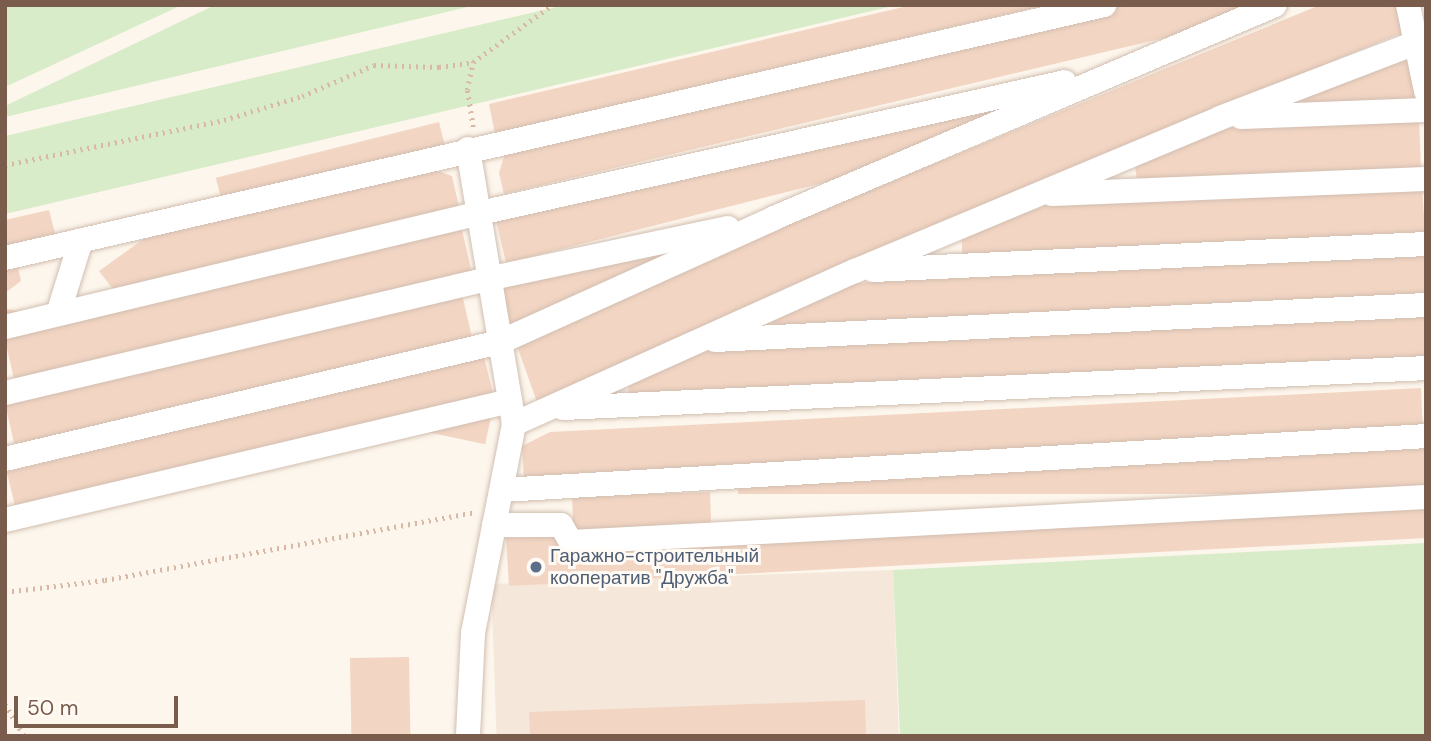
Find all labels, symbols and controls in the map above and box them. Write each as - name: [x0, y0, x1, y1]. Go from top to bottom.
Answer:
- place label: Гаражно-строительный кооператив "Дружба": [550, 545, 759, 589]
- marker: Гаражно-строительный кооператив "Дружба": [528, 559, 544, 575]
- scale bar: [18, 682, 182, 726]
- text: 50 m: [27, 694, 78, 722]

